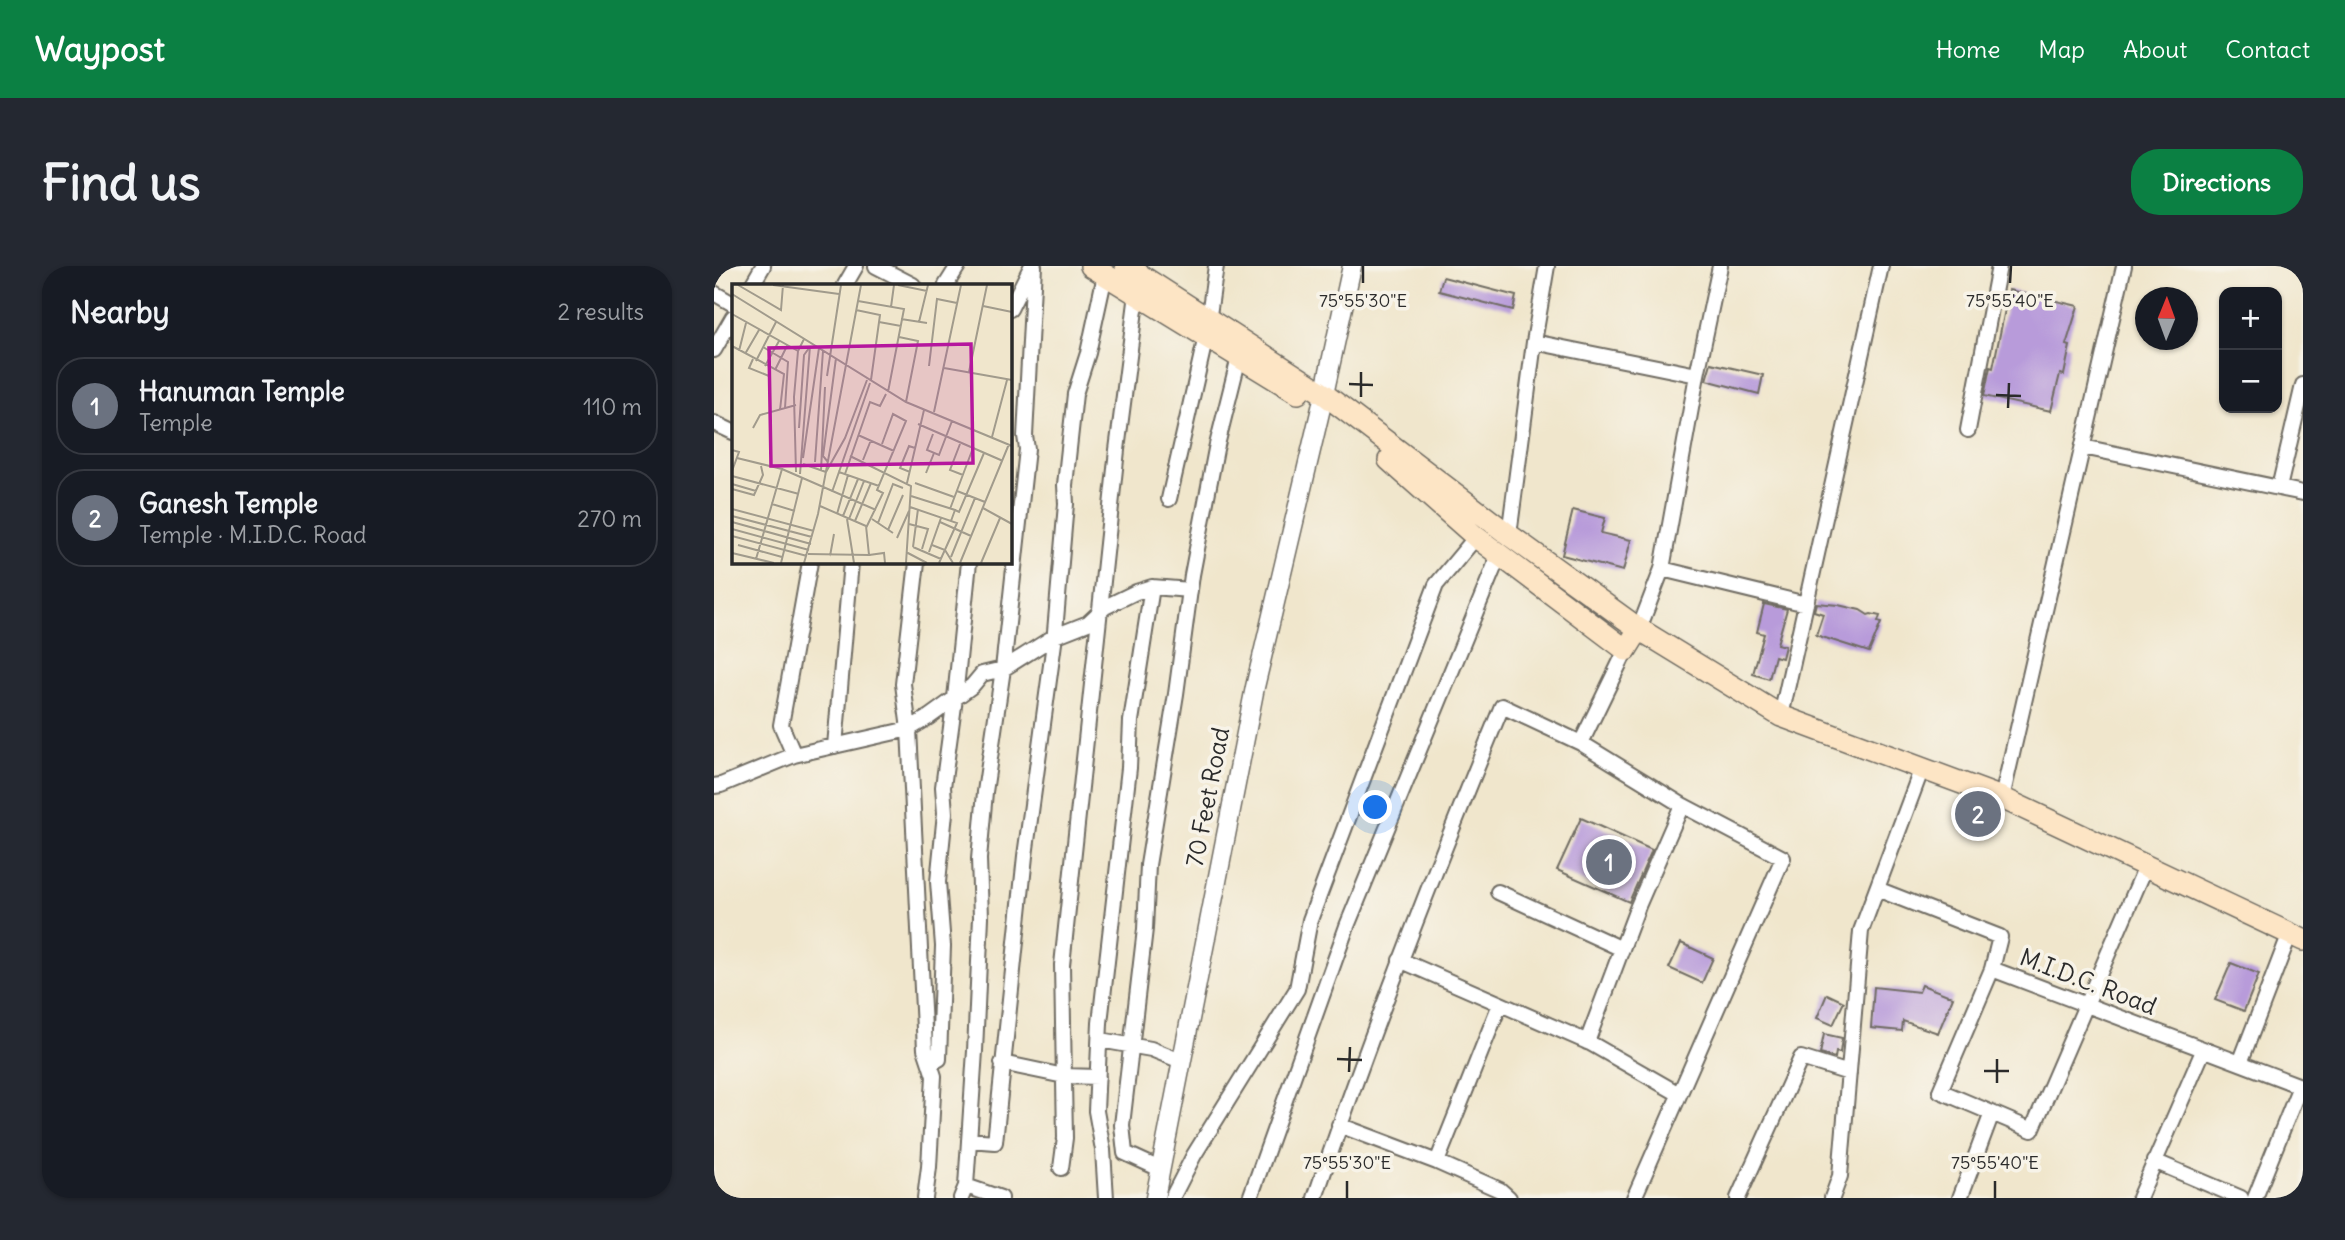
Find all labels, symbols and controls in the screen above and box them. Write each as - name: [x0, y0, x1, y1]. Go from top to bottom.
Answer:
- text: Waypost: [35, 28, 165, 70]
- text: Home: [1936, 34, 2000, 64]
- text: Map: [2038, 34, 2085, 64]
- text: About: [2123, 34, 2187, 64]
- text: Contact: [2225, 34, 2310, 64]
- button: Directions: [2131, 149, 2303, 215]
- text: Find us: [42, 152, 200, 213]
- inset map: [732, 284, 1012, 564]
- north arrow: [2135, 287, 2198, 350]
- map controls: [2219, 287, 2282, 413]
- button: +: [2219, 287, 2282, 350]
- text: 75°55'30"E: [1319, 289, 1407, 312]
- text: 75°55'40"E: [1966, 289, 2054, 312]
- text: Nearby: [70, 293, 170, 331]
- text: 2 results: [558, 297, 644, 326]
- button: −: [2219, 350, 2282, 413]
- text: Hanuman Temple: [139, 375, 345, 408]
- text: 1: [90, 392, 100, 421]
- text: 110 m: [583, 392, 642, 421]
- text: Temple: [139, 408, 213, 437]
- text: Ganesh Temple: [139, 487, 318, 520]
- text: 2: [89, 504, 101, 533]
- text: 270 m: [577, 504, 642, 533]
- text: Temple · M.I.D.C. Road: [139, 520, 367, 549]
- street label: 70 Feet Road: [1179, 725, 1235, 869]
- pin: 2: [1955, 788, 2001, 840]
- your location: [1358, 790, 1392, 824]
- pin: 1: [1586, 836, 1632, 888]
- street label: M.I.D.C. Road: [2016, 941, 2161, 1021]
- text: 75°55'30"E: [1303, 1151, 1391, 1174]
- text: 75°55'40"E: [1951, 1151, 2039, 1174]

